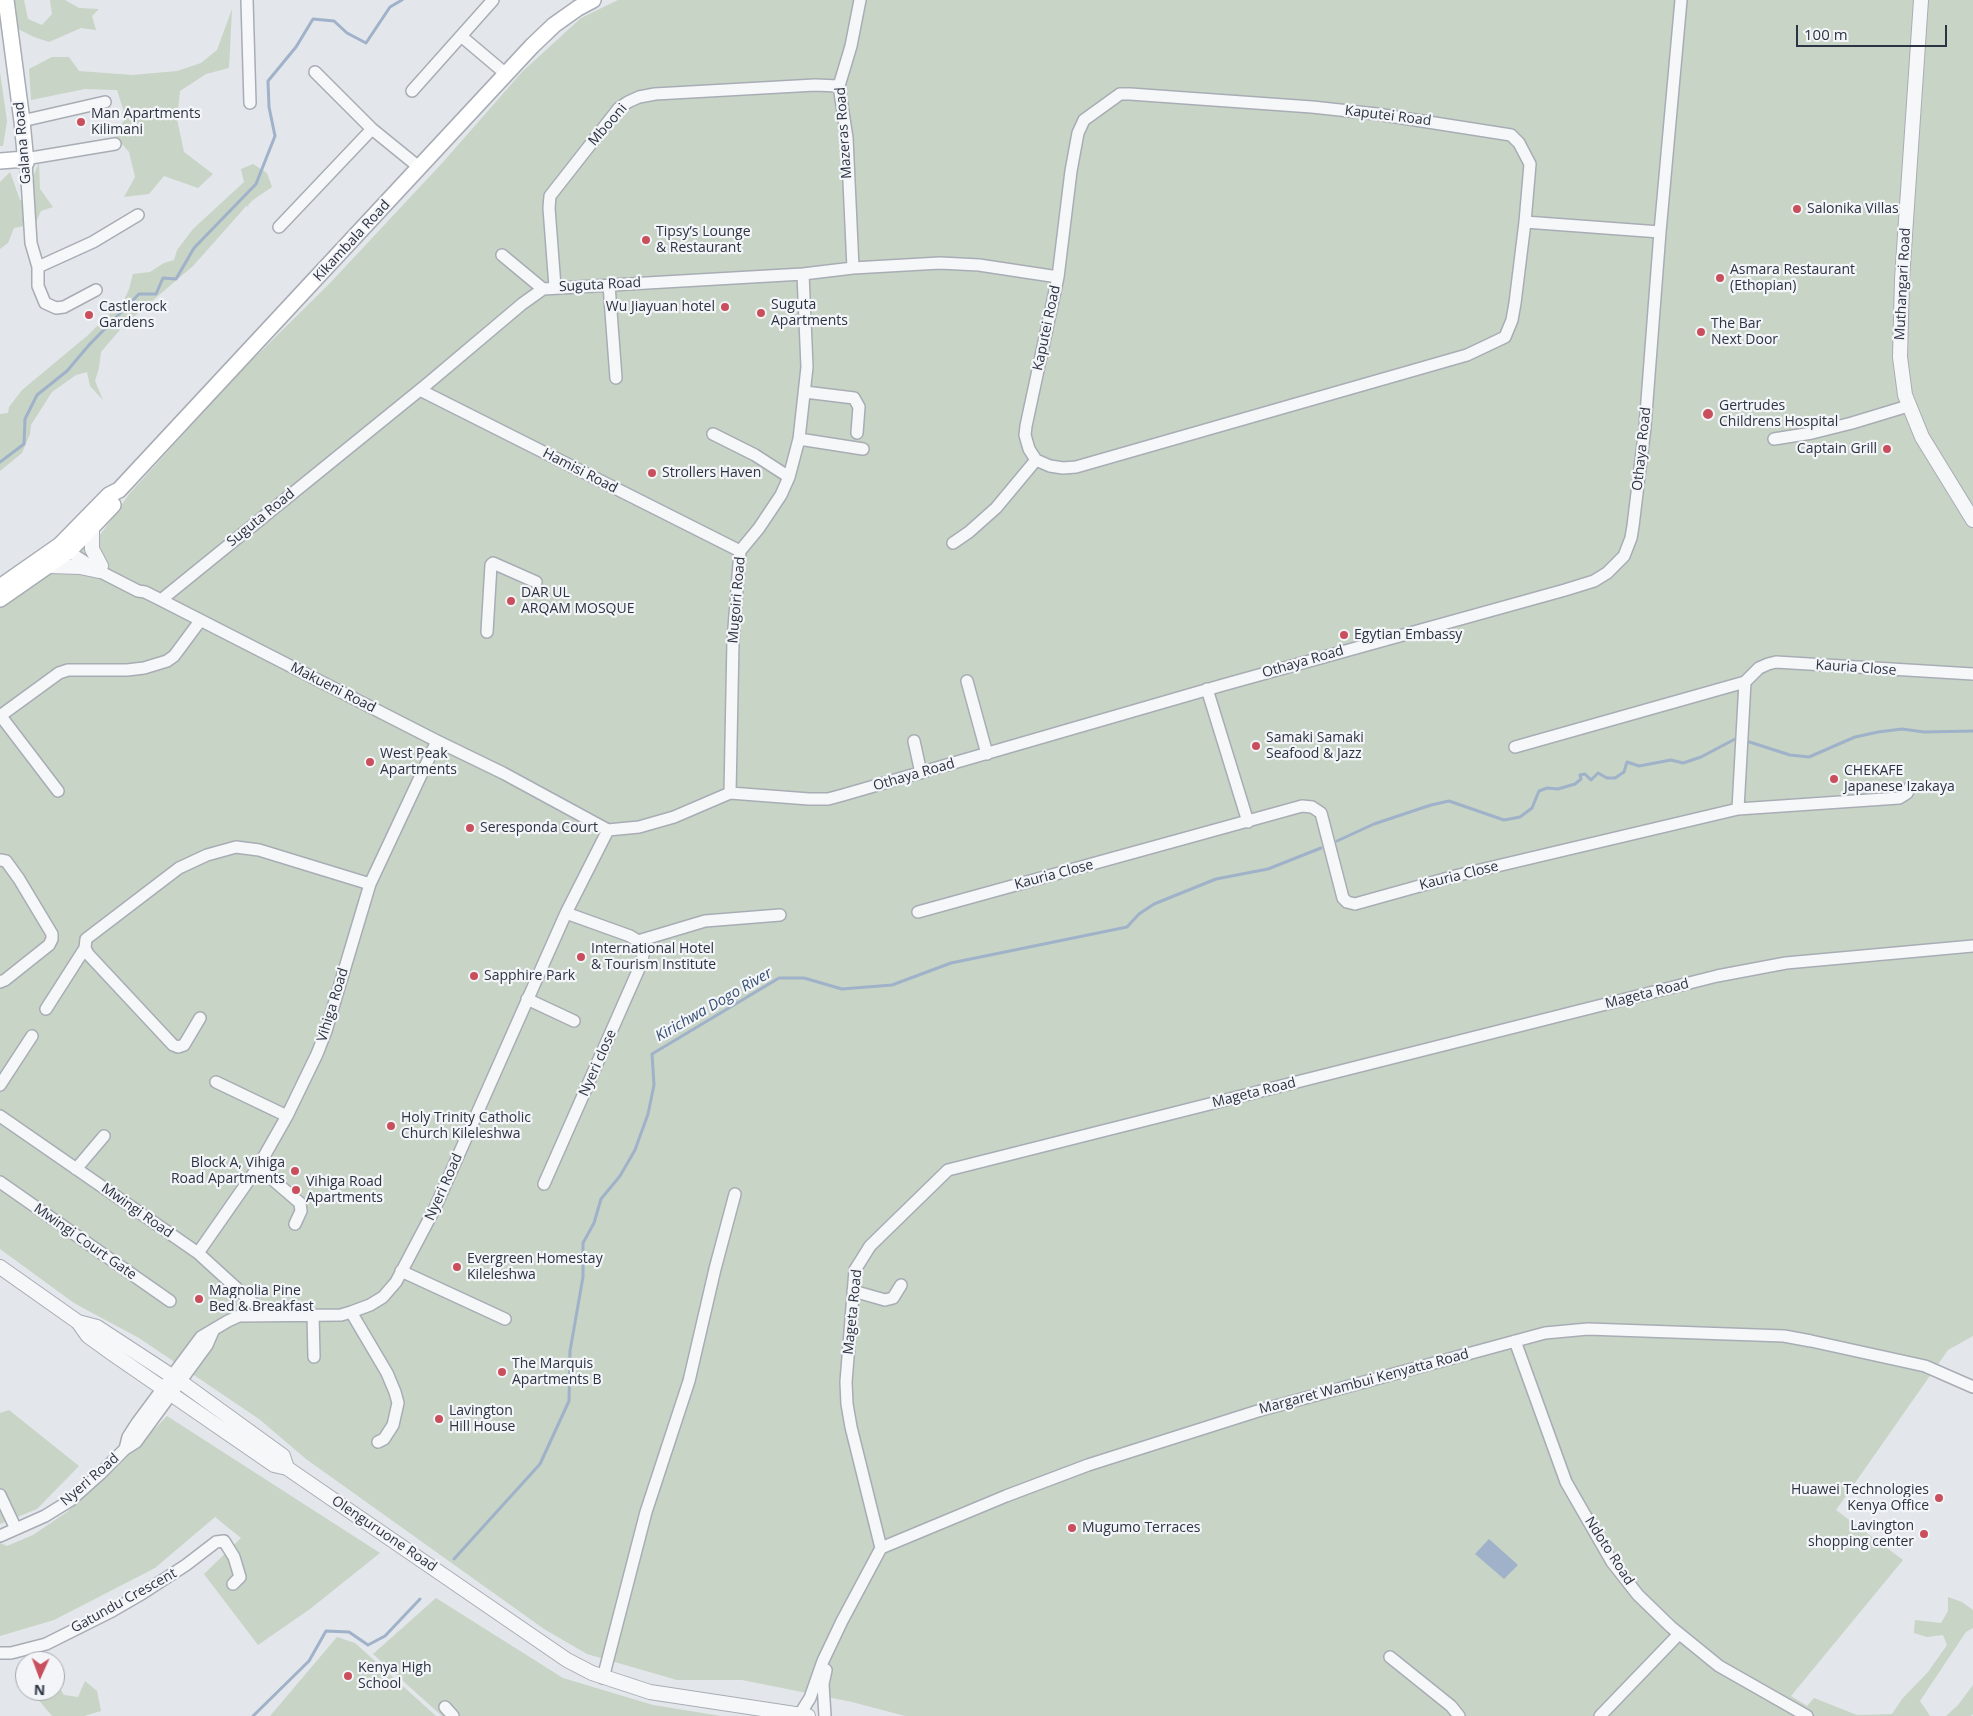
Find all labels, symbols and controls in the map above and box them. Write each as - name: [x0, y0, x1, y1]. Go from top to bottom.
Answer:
- scale bar: [1798, 15, 1949, 47]
- text: 100 m: [1804, 24, 1848, 44]
- street label: Mazeras Road: [832, 87, 856, 179]
- street label: Galana Road: [11, 101, 35, 185]
- street label: Mbooni: [585, 101, 631, 149]
- street label: Kaputei Road: [1344, 102, 1432, 130]
- place label: Man Apartments Kilimani: [91, 106, 201, 138]
- marker: Man Apartments Kilimani: [75, 116, 87, 128]
- street label: Kikambala Road: [310, 197, 394, 285]
- place label: Salonika Villas: [1807, 201, 1899, 217]
- marker: Salonika Villas: [1791, 203, 1803, 215]
- place label: Tipsy’s Lounge & Restaurant: [656, 224, 751, 256]
- street label: Muthangari Road: [1892, 227, 1914, 341]
- marker: Tipsy’s Lounge & Restaurant: [640, 234, 652, 246]
- place label: Asmara Restaurant (Ethopian): [1730, 262, 1855, 294]
- marker: Asmara Restaurant (Ethopian): [1714, 272, 1726, 284]
- street label: Suguta Road: [558, 274, 642, 296]
- street label: Kaputei Road: [1030, 284, 1064, 372]
- place label: Suguta Apartments: [771, 297, 848, 330]
- place label: Castlerock Gardens: [99, 299, 167, 332]
- place label: Wu Jiayuan hotel: [606, 299, 715, 315]
- marker: Wu Jiayuan hotel: [719, 301, 731, 313]
- marker: Suguta Apartments: [755, 307, 767, 319]
- marker: Castlerock Gardens: [83, 309, 95, 321]
- place label: The Bar Next Door: [1711, 316, 1778, 348]
- marker: The Bar Next Door: [1695, 326, 1707, 338]
- place label: Gertrudes Childrens Hospital: [1719, 398, 1838, 431]
- street label: Othaya Road: [1629, 406, 1655, 492]
- marker: Gertrudes Childrens Hospital: [1701, 407, 1715, 421]
- place label: Captain Grill: [1797, 441, 1877, 457]
- marker: Captain Grill: [1881, 443, 1893, 455]
- street label: Hamisi Road: [540, 445, 620, 497]
- place label: Strollers Haven: [662, 465, 761, 481]
- marker: Strollers Haven: [646, 467, 658, 479]
- street label: Suguta Road: [224, 486, 298, 550]
- street label: Mugoiri Road: [725, 556, 749, 644]
- place label: DAR UL ARQAM MOSQUE: [521, 585, 634, 618]
- marker: DAR UL ARQAM MOSQUE: [505, 595, 517, 607]
- place label: Egytian Embassy: [1354, 627, 1462, 643]
- marker: Egytian Embassy: [1338, 629, 1350, 641]
- street label: Othaya Road: [1260, 642, 1346, 682]
- street label: Kauria Close: [1815, 657, 1897, 679]
- street label: Makueni Road: [288, 659, 378, 717]
- place label: Samaki Samaki Seafood & Jazz: [1266, 730, 1364, 762]
- marker: Samaki Samaki Seafood & Jazz: [1250, 740, 1262, 752]
- place label: West Peak Apartments: [380, 746, 457, 779]
- street label: Othaya Road: [871, 755, 957, 795]
- marker: West Peak Apartments: [364, 756, 376, 768]
- place label: CHEKAFE Japanese Izakaya: [1844, 763, 1955, 796]
- marker: CHEKAFE Japanese Izakaya: [1828, 773, 1840, 785]
- place label: Seresponda Court: [480, 820, 598, 836]
- marker: Seresponda Court: [464, 822, 476, 834]
- street label: Kauria Close: [1013, 856, 1095, 894]
- street label: Kauria Close: [1418, 858, 1500, 894]
- place label: International Hotel & Tourism Institute: [591, 941, 716, 974]
- marker: International Hotel & Tourism Institute: [575, 951, 587, 963]
- water label: Kirichwa Dogo River: [652, 964, 776, 1046]
- street label: Vihiga Road: [314, 966, 352, 1044]
- place label: Sapphire Park: [484, 968, 575, 984]
- marker: Sapphire Park: [468, 970, 480, 982]
- street label: Mageta Road: [1603, 975, 1691, 1013]
- street label: Nyeri close: [576, 1027, 620, 1099]
- street label: Mageta Road: [1210, 1074, 1298, 1112]
- place label: Holy Trinity Catholic Church Kileleshwa: [401, 1110, 531, 1142]
- marker: Holy Trinity Catholic Church Kileleshwa: [385, 1120, 397, 1132]
- street label: Nyeri Road: [422, 1151, 466, 1223]
- place label: Block A, Vihiga Road Apartments: [171, 1155, 285, 1188]
- marker: Block A, Vihiga Road Apartments: [289, 1165, 301, 1177]
- place label: Vihiga Road Apartments: [306, 1174, 383, 1206]
- street label: Mwingi Road: [98, 1180, 176, 1242]
- marker: Vihiga Road Apartments: [290, 1184, 302, 1196]
- street label: Mwingi Court Gate: [30, 1200, 140, 1284]
- place label: Evergreen Homestay Kileleshwa: [467, 1251, 603, 1284]
- marker: Evergreen Homestay Kileleshwa: [451, 1261, 463, 1273]
- street label: Mageta Road: [840, 1269, 866, 1355]
- place label: Magnolia Pine Bed & Breakfast: [209, 1283, 314, 1315]
- marker: Magnolia Pine Bed & Breakfast: [193, 1293, 205, 1305]
- street label: Margaret Wambui Kenyatta Road: [1257, 1346, 1471, 1418]
- place label: The Marquis Apartments B: [512, 1356, 602, 1388]
- marker: The Marquis Apartments B: [496, 1366, 508, 1378]
- place label: Lavington Hill House: [449, 1403, 515, 1435]
- marker: Lavington Hill House: [433, 1413, 445, 1425]
- street label: Nyeri Road: [57, 1450, 123, 1510]
- place label: Huawei Technologies Kenya Office: [1791, 1482, 1929, 1514]
- marker: Huawei Technologies Kenya Office: [1933, 1492, 1945, 1504]
- street label: Olenguruone Road: [328, 1493, 440, 1575]
- street label: Ndoto Road: [1581, 1514, 1637, 1588]
- place label: Lavington shopping center: [1808, 1518, 1914, 1550]
- place label: Mugumo Terraces: [1082, 1520, 1200, 1536]
- marker: Mugumo Terraces: [1066, 1522, 1078, 1534]
- marker: Lavington shopping center: [1918, 1528, 1930, 1540]
- street label: Gatundu Crescent: [68, 1565, 180, 1637]
- north arrow: [15, 1651, 65, 1701]
- place label: Kenya High School: [358, 1660, 431, 1692]
- marker: Kenya High School: [342, 1670, 354, 1682]
- text: N: [33, 1681, 46, 1700]

